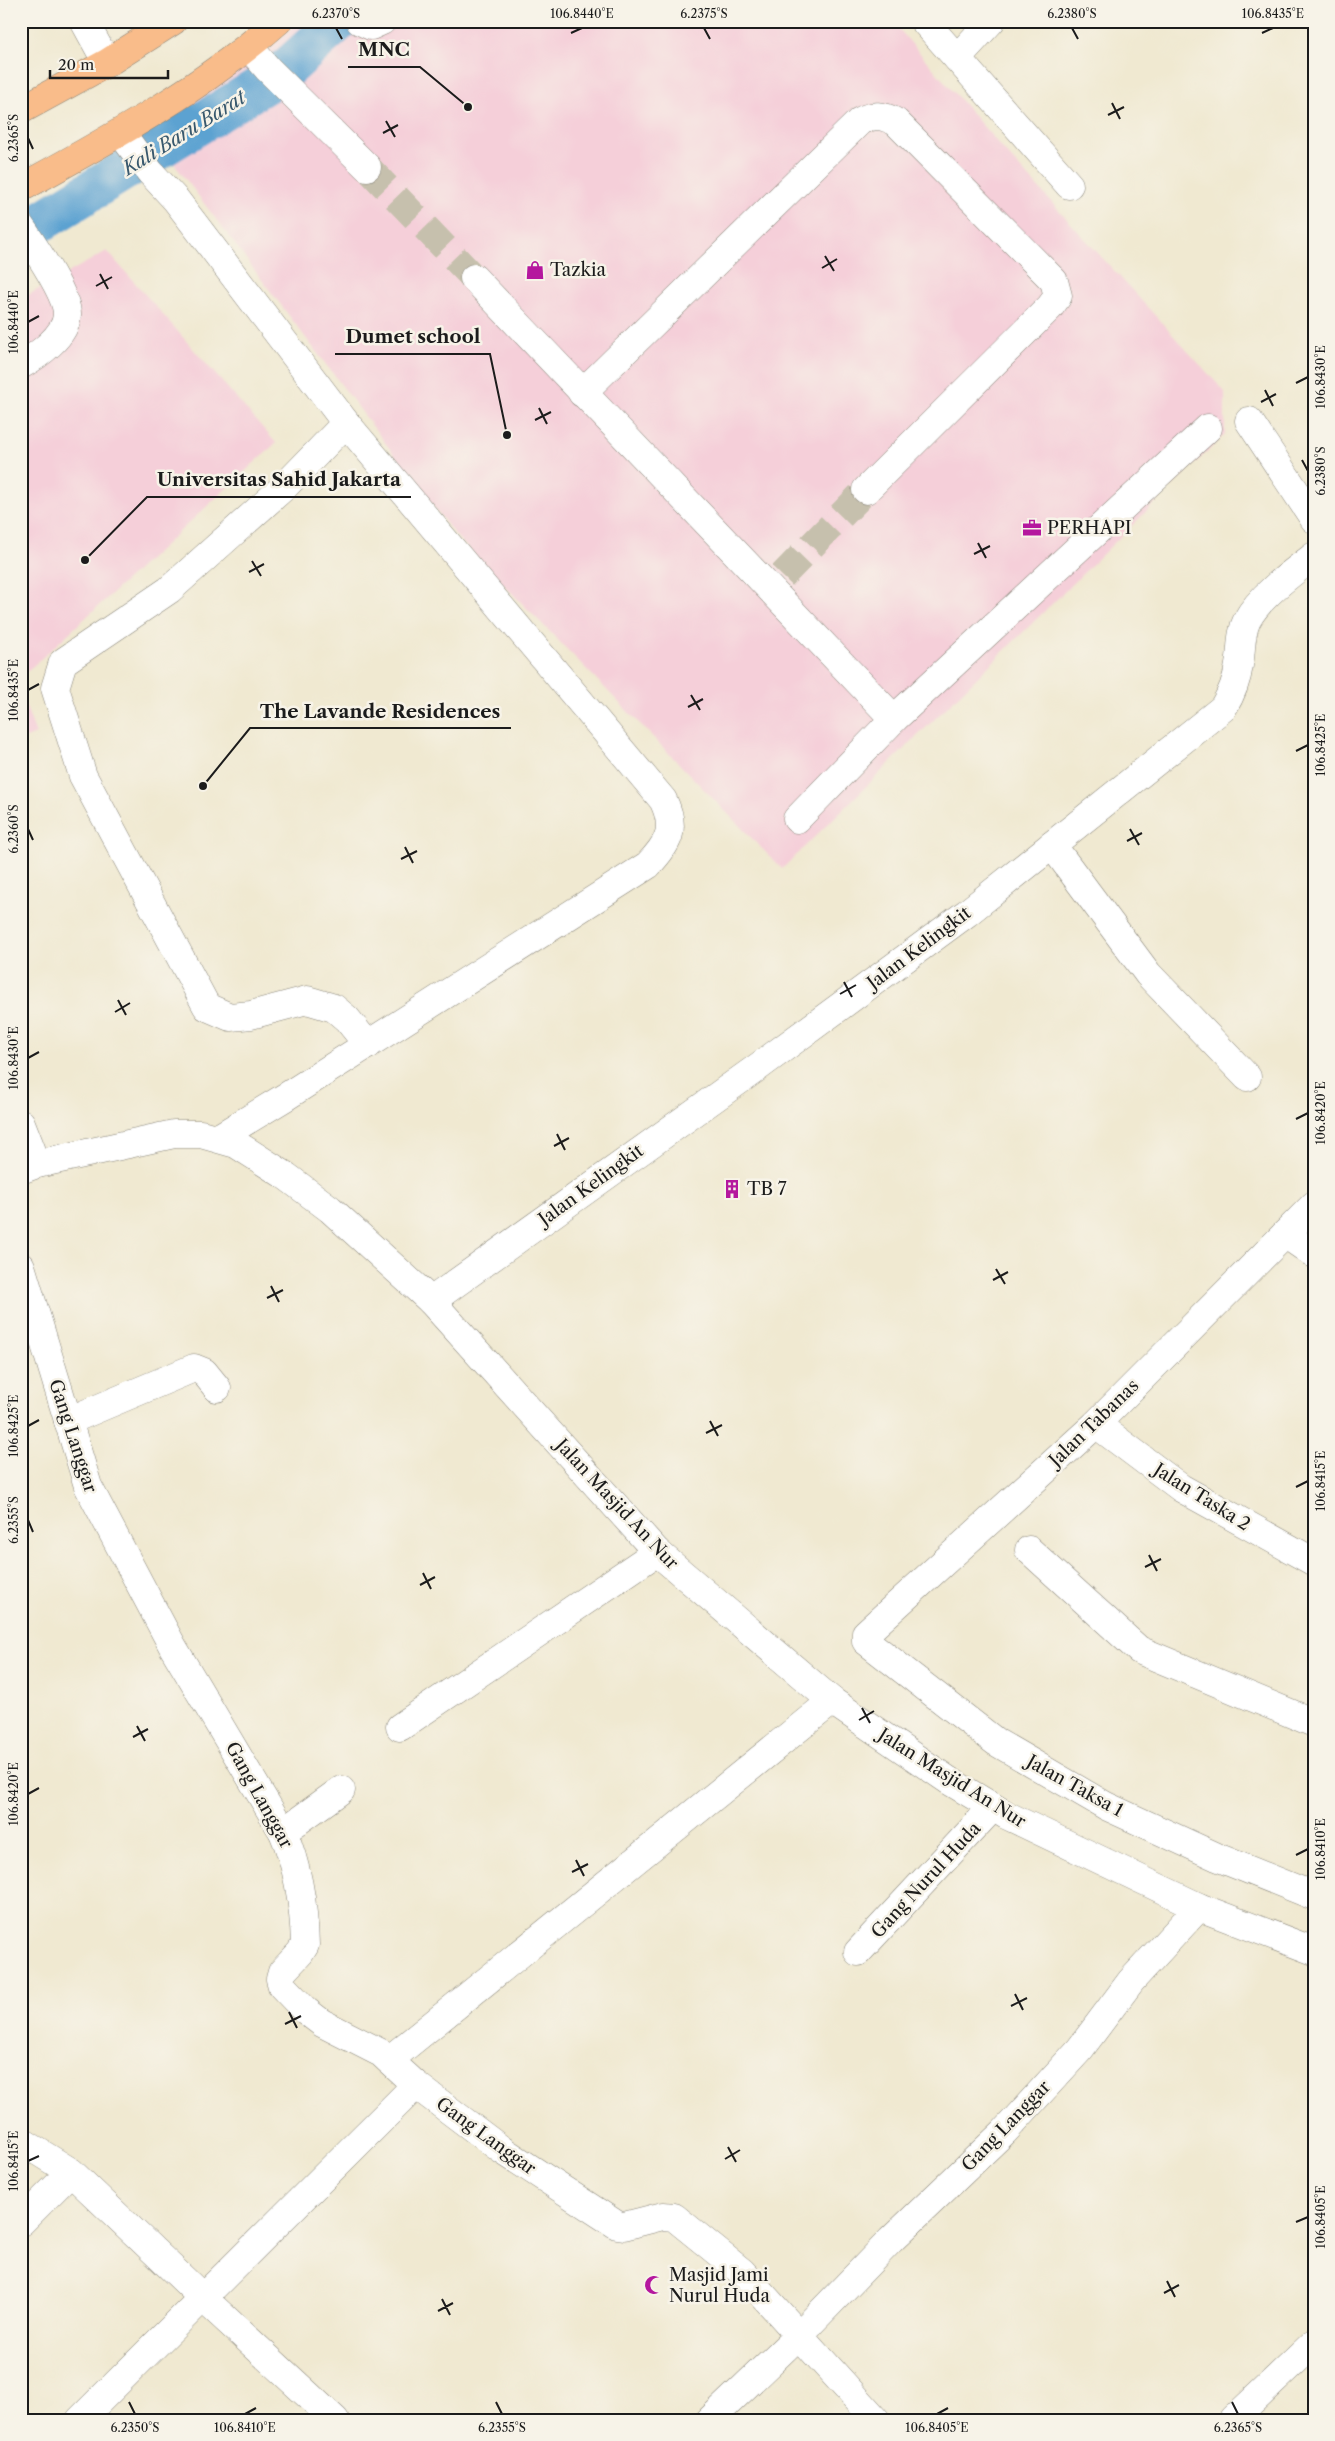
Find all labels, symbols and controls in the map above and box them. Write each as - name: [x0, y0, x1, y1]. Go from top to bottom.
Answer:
- text: 6.2370°S: [312, 6, 360, 21]
- text: 106.8440°E: [550, 6, 614, 21]
- text: 6.2375°S: [680, 6, 728, 21]
- text: 6.2380°S: [1047, 6, 1097, 21]
- text: 106.8435°E: [1242, 6, 1304, 21]
- callout: MNC: [348, 33, 420, 67]
- text: MNC: [358, 38, 410, 61]
- scale bar: [50, 48, 168, 80]
- text: 20 m: [58, 55, 94, 74]
- water label: Kali Baru Barat: [117, 85, 251, 181]
- text: 6.2365°S: [6, 114, 21, 162]
- shop icon: Tazkia: [524, 259, 546, 281]
- place label: Tazkia: [550, 259, 606, 281]
- text: 106.8440°E: [6, 290, 21, 354]
- callout: Dumet school: [335, 320, 490, 354]
- text: Dumet school: [346, 325, 481, 348]
- text: 106.8430°E: [1313, 345, 1328, 409]
- text: 6.2380°S: [1313, 446, 1328, 496]
- callout: Universitas Sahid Jakarta: [147, 463, 411, 497]
- text: Universitas Sahid Jakarta: [157, 468, 402, 491]
- office icon: PERHAPI: [1021, 517, 1043, 539]
- place label: PERHAPI: [1047, 517, 1132, 539]
- text: 106.8435°E: [6, 659, 21, 721]
- callout: The Lavande Residences: [250, 694, 511, 728]
- text: The Lavande Residences: [260, 700, 501, 723]
- text: 106.8425°E: [1313, 714, 1328, 776]
- text: 6.2360°S: [6, 804, 21, 854]
- street label: Jalan Kelingkit: [860, 902, 976, 996]
- text: 106.8430°E: [6, 1026, 21, 1090]
- text: 106.8420°E: [1313, 1081, 1328, 1145]
- street label: Jalan Kelingkit: [532, 1139, 648, 1232]
- building icon: TB 7: [721, 1178, 743, 1200]
- place label: TB 7: [747, 1178, 787, 1200]
- street label: Jalan Tabanas: [1042, 1375, 1143, 1473]
- street label: Gang Langgar: [44, 1376, 102, 1496]
- text: 106.8425°E: [6, 1395, 21, 1457]
- street label: Jalan Masjid An Nur: [549, 1432, 683, 1574]
- text: 106.8415°E: [1313, 1451, 1328, 1511]
- street label: Jalan Taska 2: [1147, 1457, 1254, 1535]
- text: 6.2355°S: [6, 1496, 21, 1544]
- street label: Jalan Masjid An Nur: [872, 1722, 1030, 1833]
- street label: Gang Langgar: [221, 1738, 297, 1852]
- street label: Jalan Taksa 1: [1020, 1749, 1128, 1822]
- text: 106.8420°E: [6, 1762, 21, 1826]
- street label: Gang Nurul Huda: [867, 1817, 986, 1943]
- text: 106.8410°E: [1313, 1818, 1328, 1880]
- street label: Gang Langgar: [957, 2076, 1055, 2176]
- street label: Gang Langgar: [432, 2092, 541, 2180]
- text: 106.8415°E: [6, 2131, 21, 2191]
- text: 106.8405°E: [1313, 2185, 1328, 2249]
- place label: Masjid Jami Nurul Huda: [669, 2264, 771, 2307]
- mosque icon: Masjid Jami Nurul Huda: [643, 2274, 665, 2296]
- text: 6.2350°S: [111, 2420, 160, 2435]
- text: 106.8410°E: [214, 2420, 276, 2435]
- text: 6.2355°S: [478, 2420, 526, 2435]
- text: 106.8405°E: [905, 2420, 969, 2435]
- text: 6.2365°S: [1214, 2420, 1262, 2435]

